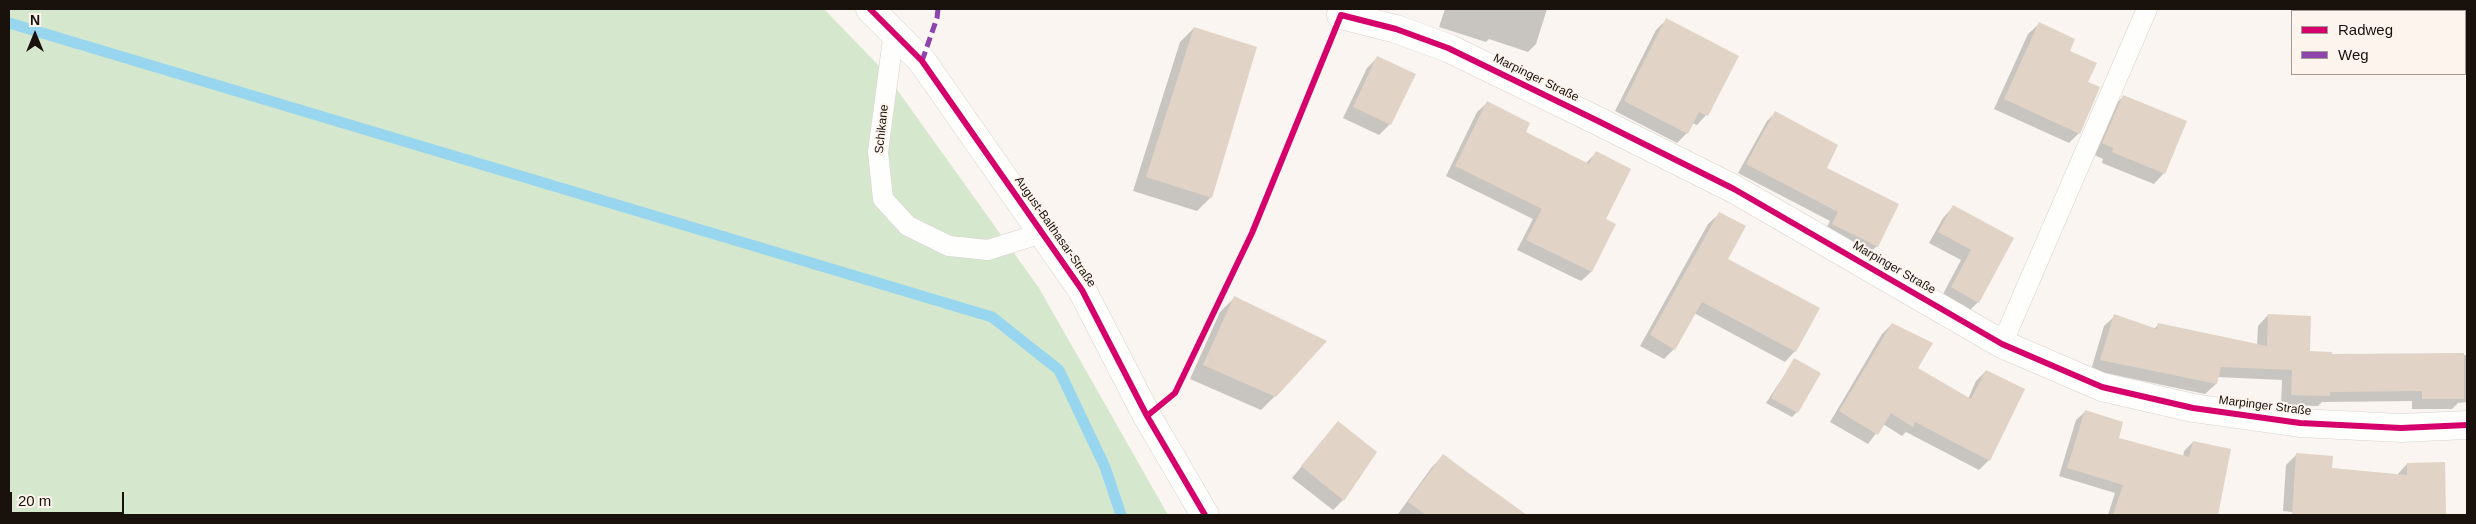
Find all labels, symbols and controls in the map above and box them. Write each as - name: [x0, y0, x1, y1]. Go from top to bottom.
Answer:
- north arrow: [10, 10, 60, 60]
- legend: [2291, 10, 2466, 75]
- text: N: [30, 12, 40, 28]
- text: Radweg: [2338, 21, 2393, 38]
- text: Weg: [2338, 46, 2369, 63]
- street label: Marpinger Straße: [1491, 51, 1581, 105]
- street label: Schikane: [872, 104, 892, 154]
- street label: August-Balthasar-Straße: [1011, 174, 1099, 290]
- street label: Marpinger Straße: [1850, 238, 1938, 298]
- street label: Marpinger Straße: [2218, 393, 2312, 419]
- scale bar: [12, 482, 126, 514]
- text: 20 m: [18, 492, 51, 509]

